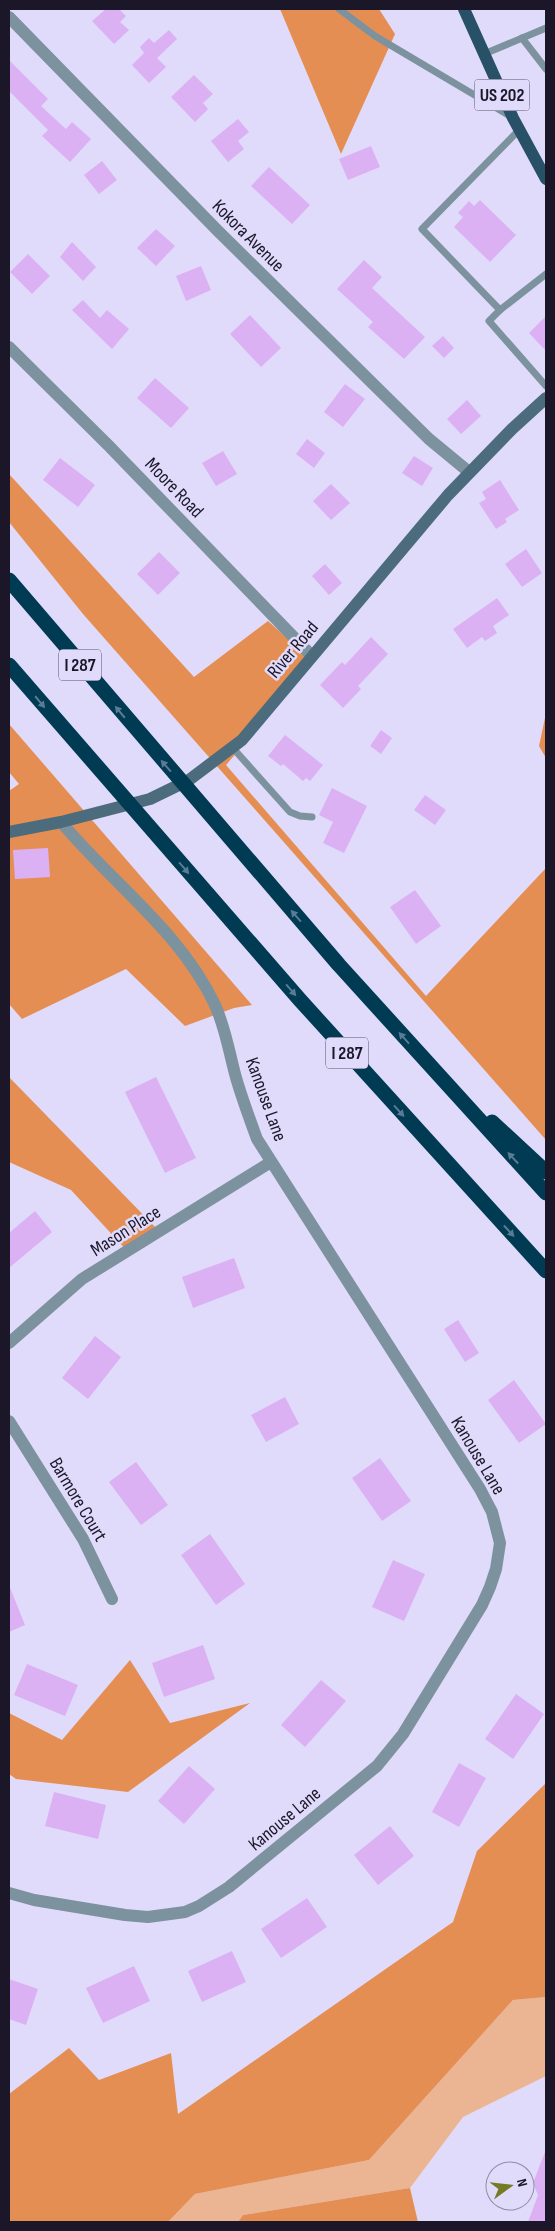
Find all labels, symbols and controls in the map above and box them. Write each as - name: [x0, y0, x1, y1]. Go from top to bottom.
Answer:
- road number: US 202: [474, 80, 530, 110]
- street label: Kokora Avenue: [207, 195, 289, 277]
- street label: Moore Road: [140, 453, 208, 523]
- street label: River Road: [263, 617, 324, 683]
- road number: I 287: [59, 650, 101, 680]
- one-way arrow: [35, 696, 46, 709]
- one-way arrow: [114, 705, 125, 718]
- one-way arrow: [161, 759, 172, 772]
- one-way arrow: [178, 862, 189, 875]
- one-way arrow: [291, 910, 302, 922]
- one-way arrow: [285, 984, 297, 996]
- one-way arrow: [398, 1031, 409, 1044]
- road number: I 287: [326, 1038, 368, 1068]
- street label: Kanouse Lane: [240, 1055, 291, 1144]
- one-way arrow: [394, 1105, 405, 1118]
- one-way arrow: [507, 1152, 519, 1164]
- street label: Mason Place: [86, 1201, 165, 1262]
- one-way arrow: [503, 1224, 515, 1236]
- street label: Kanouse Lane: [445, 1412, 510, 1499]
- street label: Barmore Court: [44, 1454, 112, 1546]
- street label: Kanouse Lane: [244, 1782, 326, 1856]
- north arrow: [485, 2161, 535, 2211]
- text: N: [513, 2177, 531, 2189]

